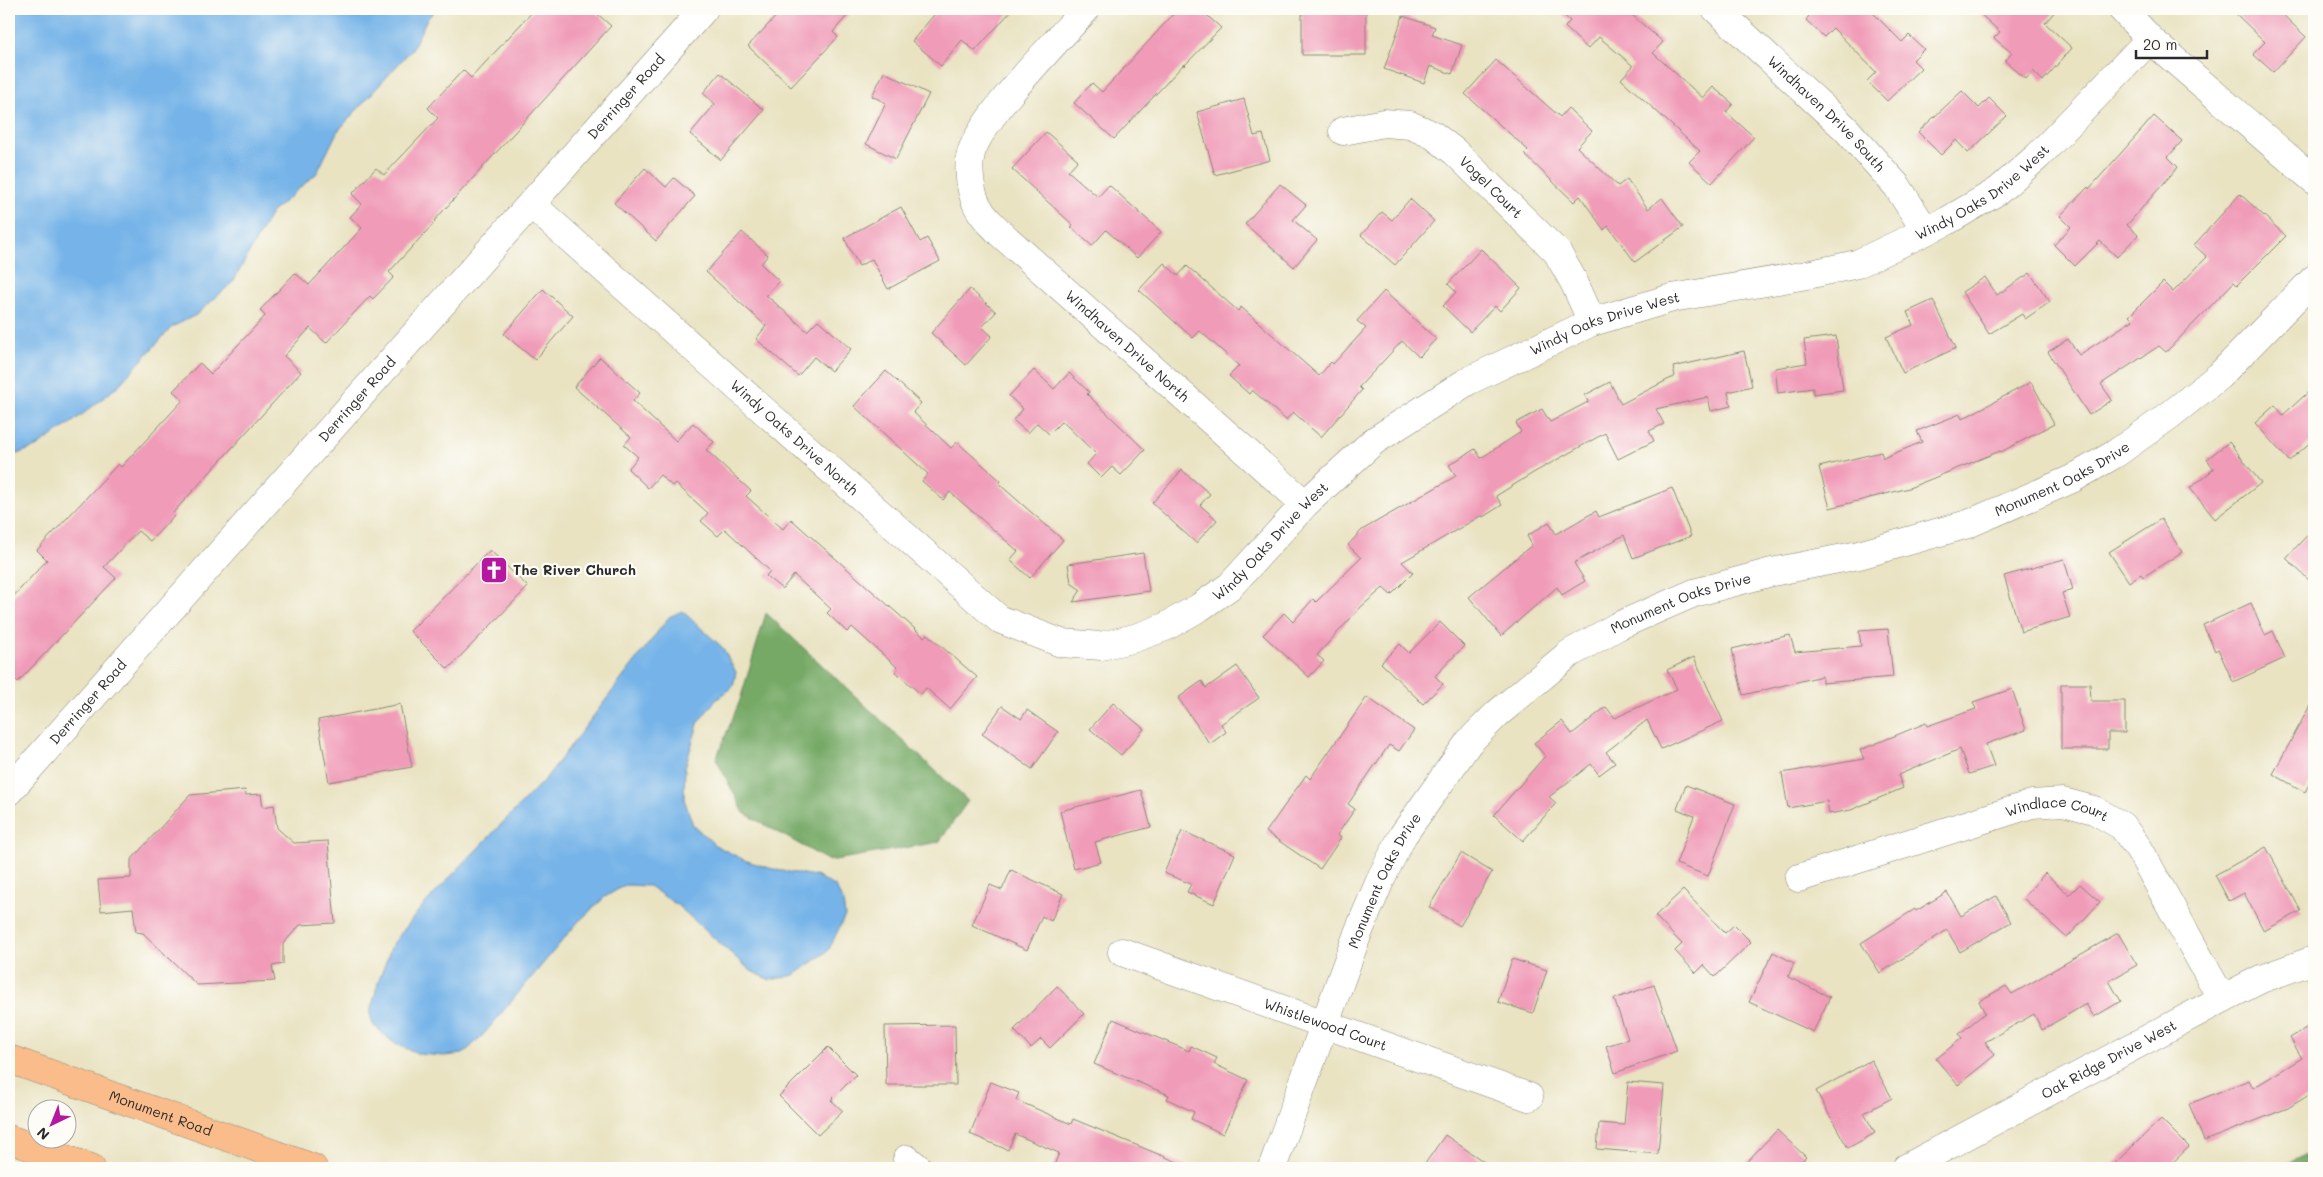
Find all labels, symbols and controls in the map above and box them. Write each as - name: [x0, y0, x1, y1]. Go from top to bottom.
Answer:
- scale bar: [2136, 28, 2207, 60]
- text: 20 m: [2143, 34, 2177, 54]
- street label: Derringer Road: [583, 50, 669, 143]
- street label: Windhaven Drive South: [1764, 51, 1889, 175]
- street label: Windy Oaks Drive West: [1912, 140, 2053, 244]
- street label: Vogel Court: [1456, 152, 1527, 222]
- street label: Windhaven Drive North: [1062, 286, 1194, 406]
- street label: Windy Oaks Drive West: [1526, 287, 1681, 359]
- street label: Derringer Road: [314, 352, 400, 446]
- street label: Windy Oaks Drive North: [727, 375, 863, 499]
- street label: Monument Oaks Drive: [1992, 437, 2133, 520]
- street label: Windy Oaks Drive West: [1208, 477, 1332, 605]
- church icon: The River Church: [479, 555, 509, 585]
- place label: The River Church: [513, 560, 636, 579]
- street label: Monument Oaks Drive: [1607, 568, 1753, 637]
- street label: Derringer Road: [45, 655, 131, 748]
- street label: Windlace Court: [2003, 792, 2112, 825]
- street label: Monument Oaks Drive: [1343, 809, 1425, 951]
- street label: Whistlewood Court: [1261, 993, 1390, 1055]
- street label: Oak Ridge Drive West: [2038, 1015, 2179, 1103]
- street label: Monument Road: [107, 1086, 215, 1140]
- north arrow: [28, 1100, 78, 1150]
- text: N: [32, 1123, 53, 1144]

